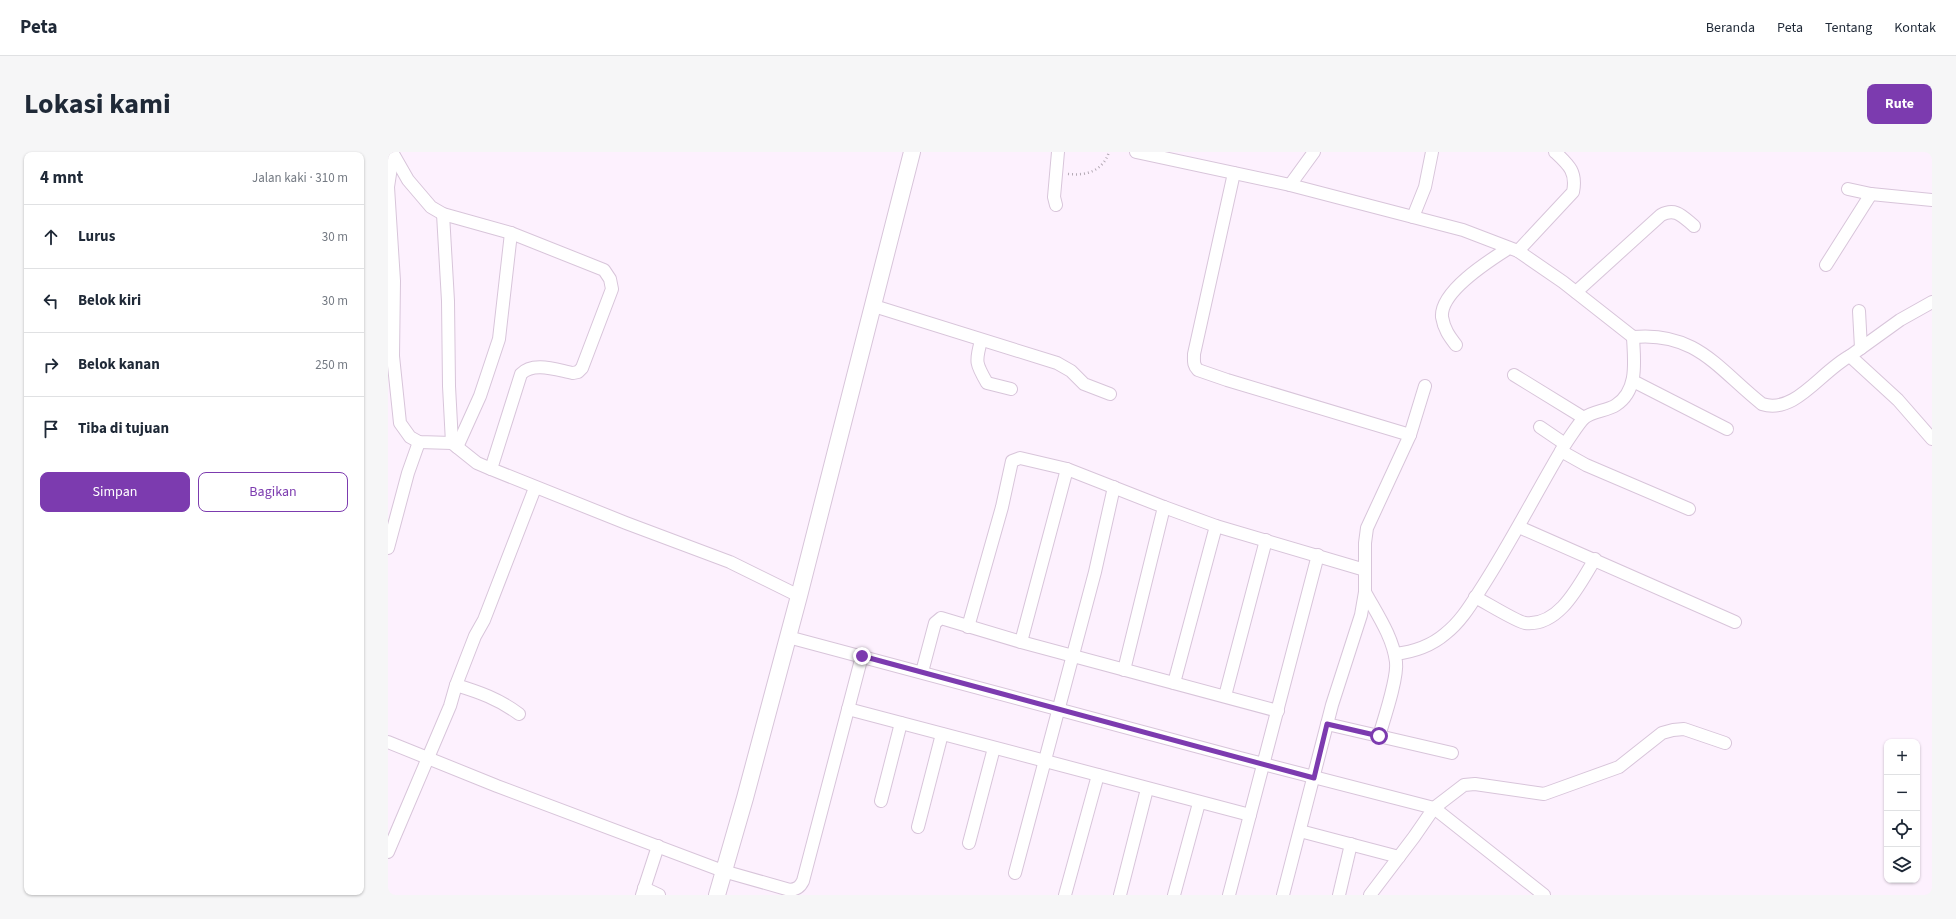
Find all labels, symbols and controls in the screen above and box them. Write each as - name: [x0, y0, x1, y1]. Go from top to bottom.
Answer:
- text: Peta: [20, 14, 57, 41]
- text: Beranda: [1706, 18, 1755, 38]
- text: Peta: [1777, 18, 1803, 38]
- text: Tentang: [1825, 18, 1872, 38]
- text: Kontak: [1894, 18, 1936, 38]
- text: Lokasi kami: [24, 84, 171, 124]
- button: Rute: [1867, 84, 1932, 124]
- text: 4 mnt: [40, 166, 83, 190]
- text: Jalan kaki · 310 m: [252, 169, 348, 187]
- icon: ahead: [40, 226, 62, 248]
- text: Lurus: [78, 226, 115, 247]
- text: 30 m: [322, 228, 348, 246]
- icon: left: [40, 290, 62, 312]
- text: Belok kiri: [78, 290, 141, 311]
- text: 30 m: [322, 292, 348, 310]
- icon: right: [40, 354, 62, 376]
- text: Belok kanan: [78, 354, 160, 375]
- text: 250 m: [315, 356, 348, 374]
- icon: arrive: [40, 418, 62, 440]
- text: Tiba di tujuan: [78, 418, 169, 439]
- button: Simpan: [40, 472, 190, 512]
- button: Bagikan: [198, 472, 348, 512]
- route end: [853, 647, 871, 665]
- route start: [1370, 727, 1388, 745]
- map controls: [1884, 739, 1920, 883]
- button: +: [1884, 739, 1920, 775]
- button: −: [1884, 775, 1920, 811]
- button: locate: [1884, 811, 1920, 847]
- button: layers: [1884, 847, 1920, 883]

